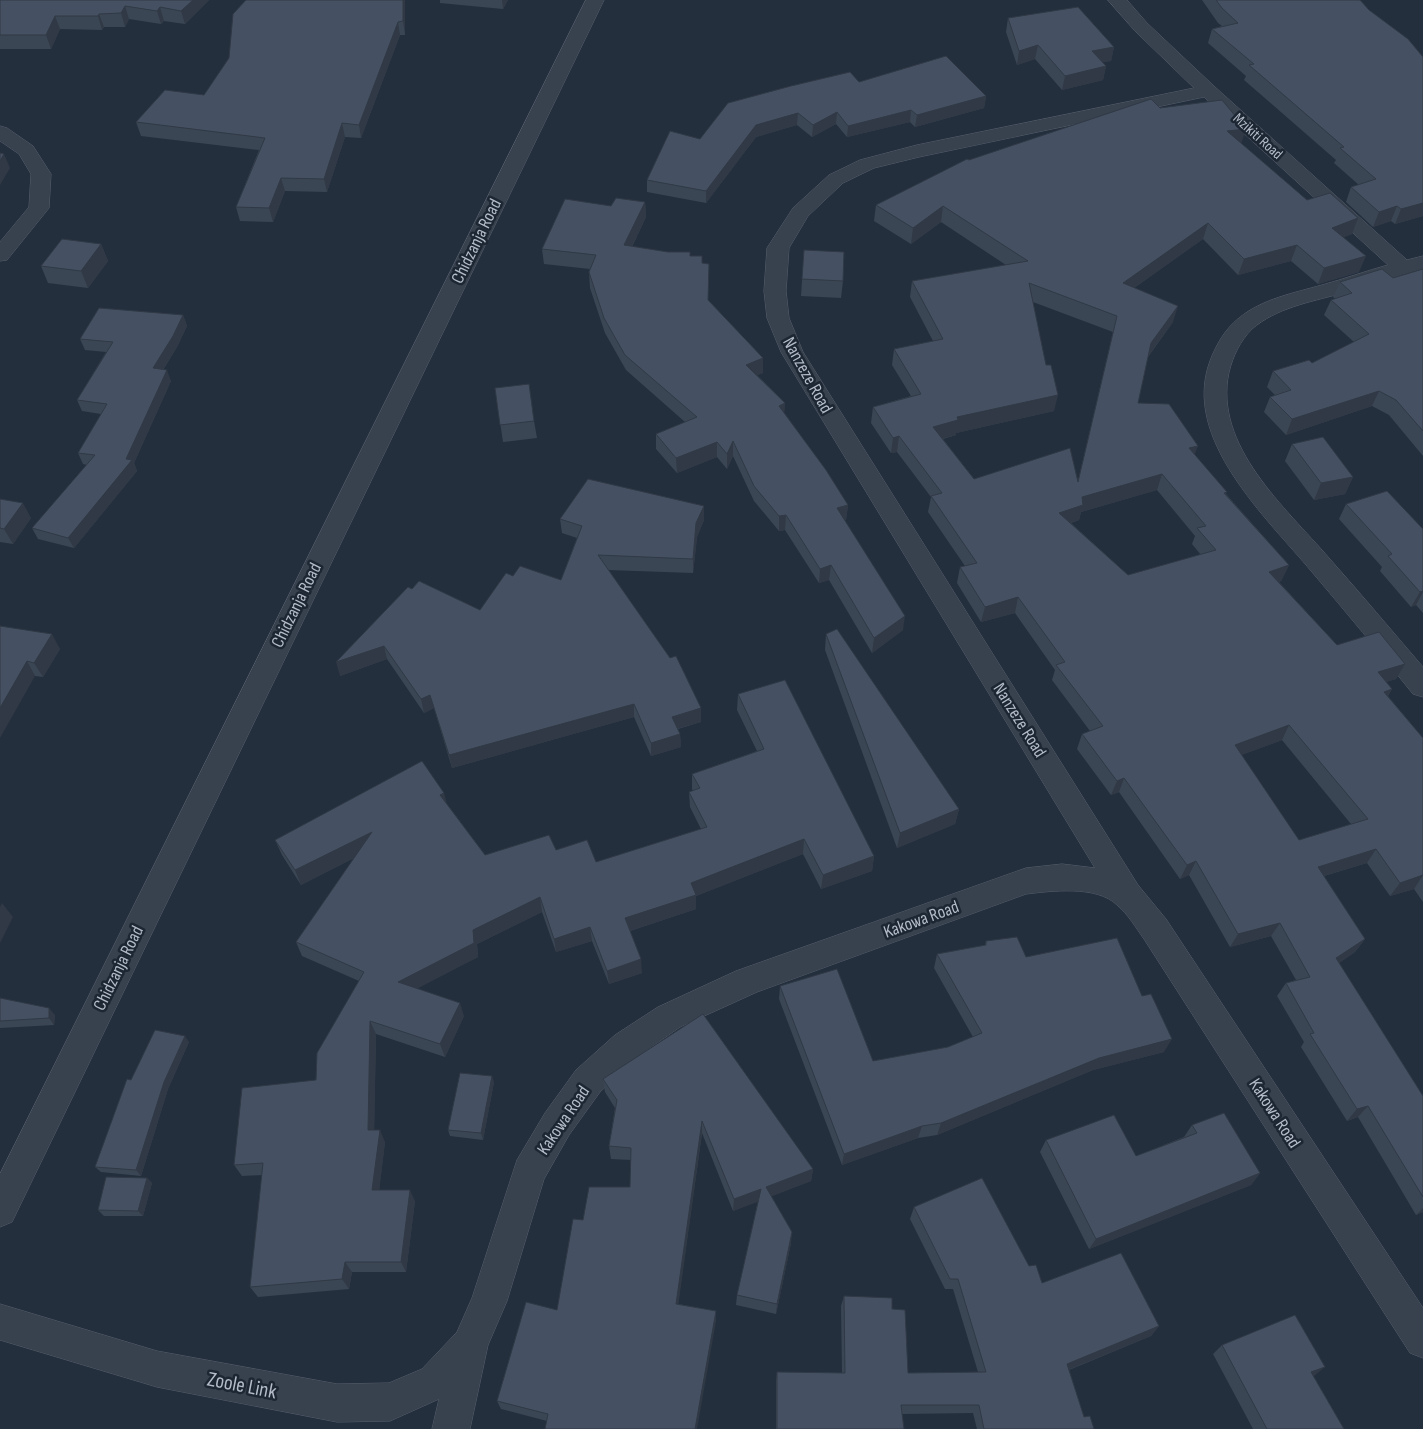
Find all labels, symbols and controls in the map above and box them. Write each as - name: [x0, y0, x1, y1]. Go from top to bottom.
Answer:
- street label: Mzikiti Road: [1229, 109, 1286, 164]
- street label: Chidzanja Road: [447, 196, 506, 287]
- street label: Nanzeze Road: [778, 334, 837, 417]
- street label: Chidzanja Road: [267, 560, 326, 651]
- street label: Nanzeze Road: [989, 679, 1051, 761]
- street label: Kakowa Road: [881, 896, 962, 943]
- street label: Chidzanja Road: [89, 923, 148, 1014]
- street label: Kakowa Road: [1244, 1075, 1305, 1152]
- street label: Kakowa Road: [533, 1082, 594, 1159]
- street label: Zoole Link: [205, 1367, 279, 1404]

